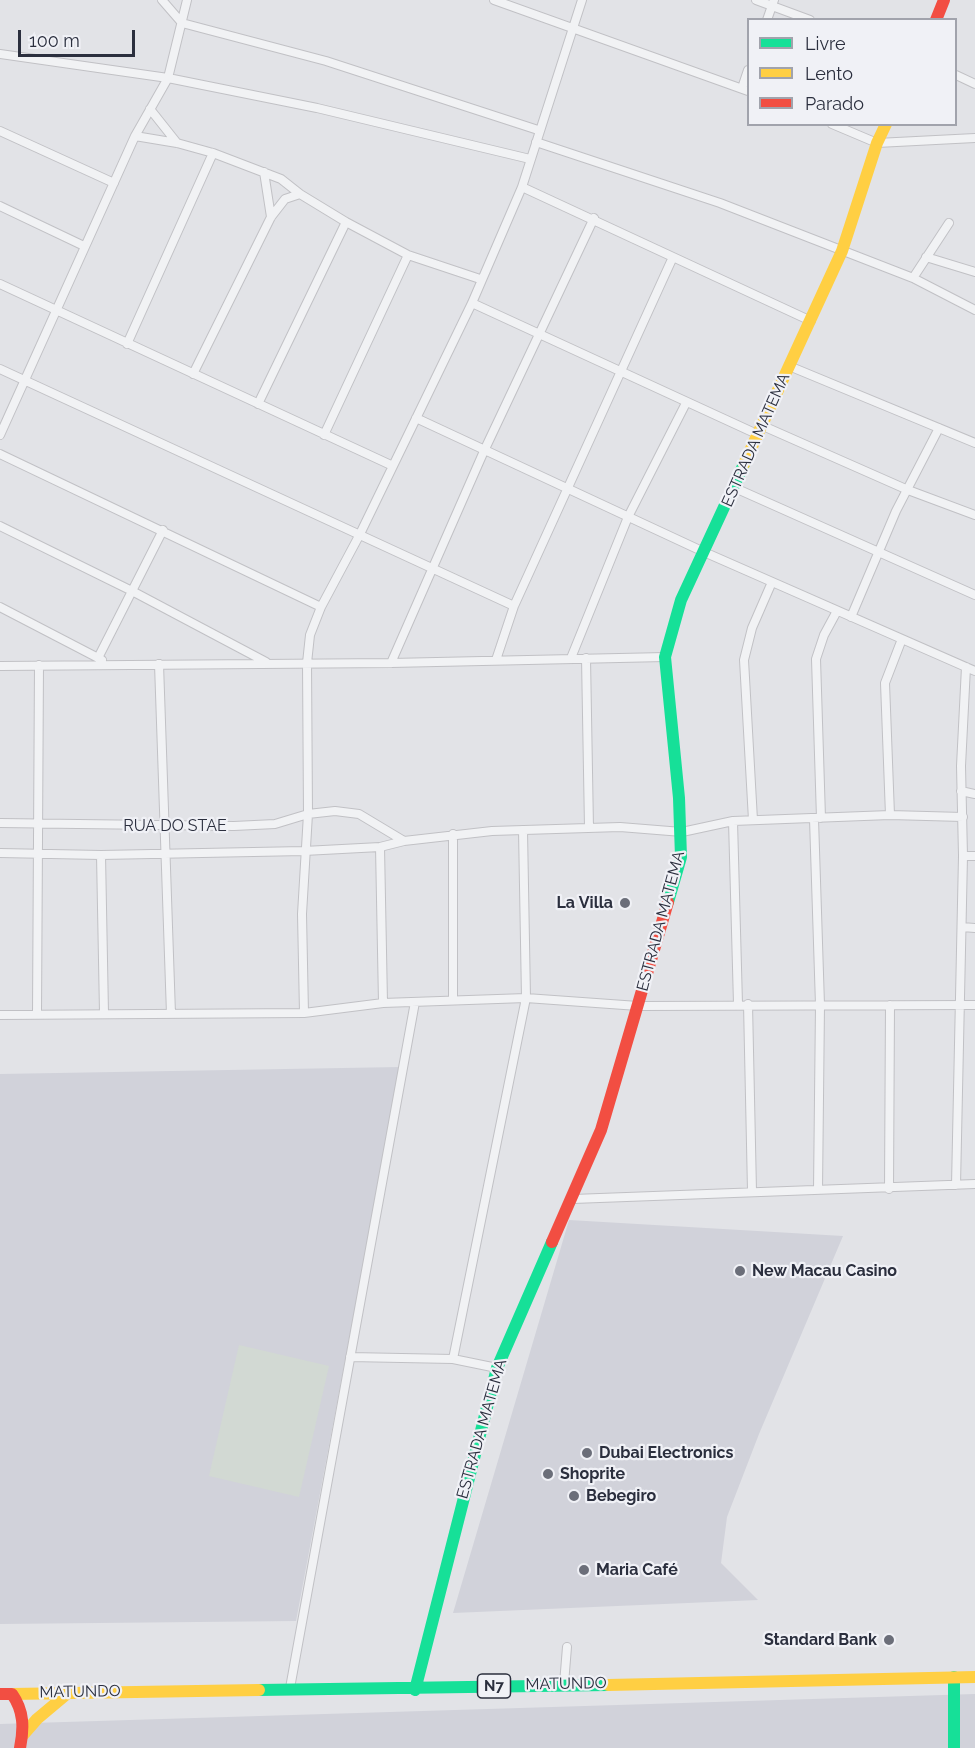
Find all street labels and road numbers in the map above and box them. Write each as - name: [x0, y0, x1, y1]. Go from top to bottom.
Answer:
- street label: ESTRADA MATEMA: [718, 370, 794, 510]
- street label: RUA DO STAE: [123, 816, 227, 836]
- street label: ESTRADA MATEMA: [633, 849, 689, 993]
- street label: ESTRADA MATEMA: [453, 1357, 511, 1501]
- road number: N7: [478, 1674, 510, 1698]
- street label: MATUNDO: [525, 1674, 607, 1694]
- street label: MATUNDO: [39, 1682, 121, 1702]

